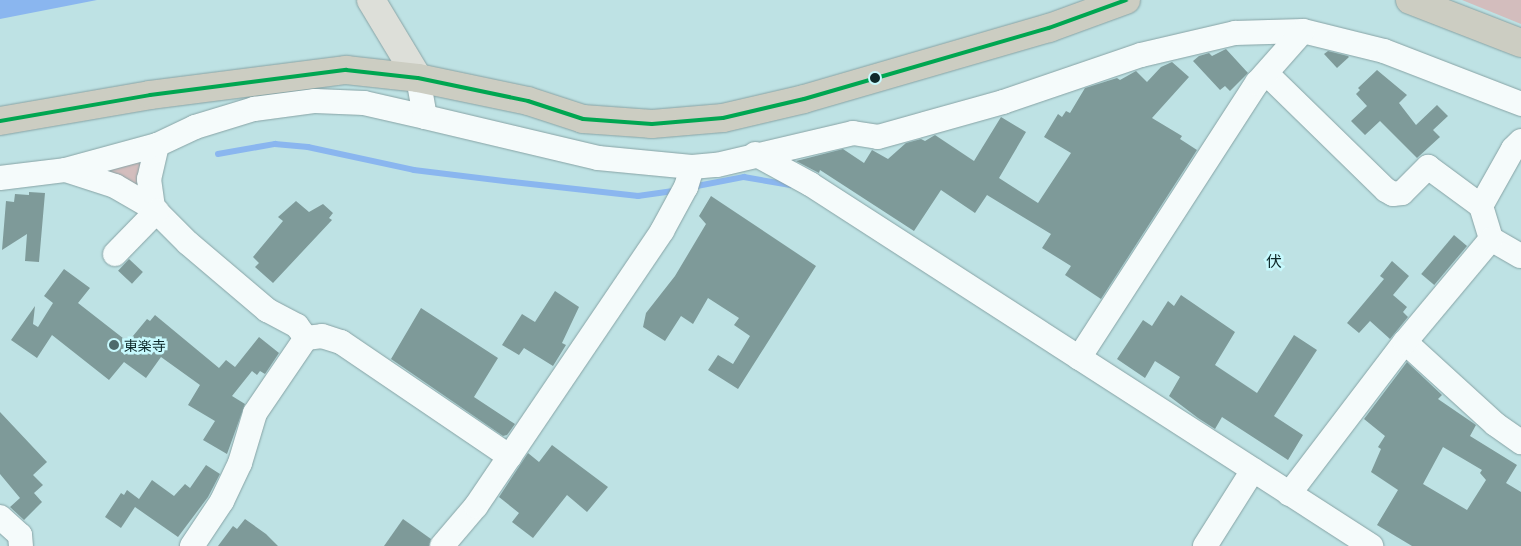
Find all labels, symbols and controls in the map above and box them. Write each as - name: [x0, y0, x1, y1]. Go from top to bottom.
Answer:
- unlabelled marker: [870, 73, 880, 83]
- district label: 伏: [1266, 250, 1282, 270]
- place label: 東楽寺: [124, 337, 166, 353]
- marker: 東楽寺: [108, 339, 120, 351]

